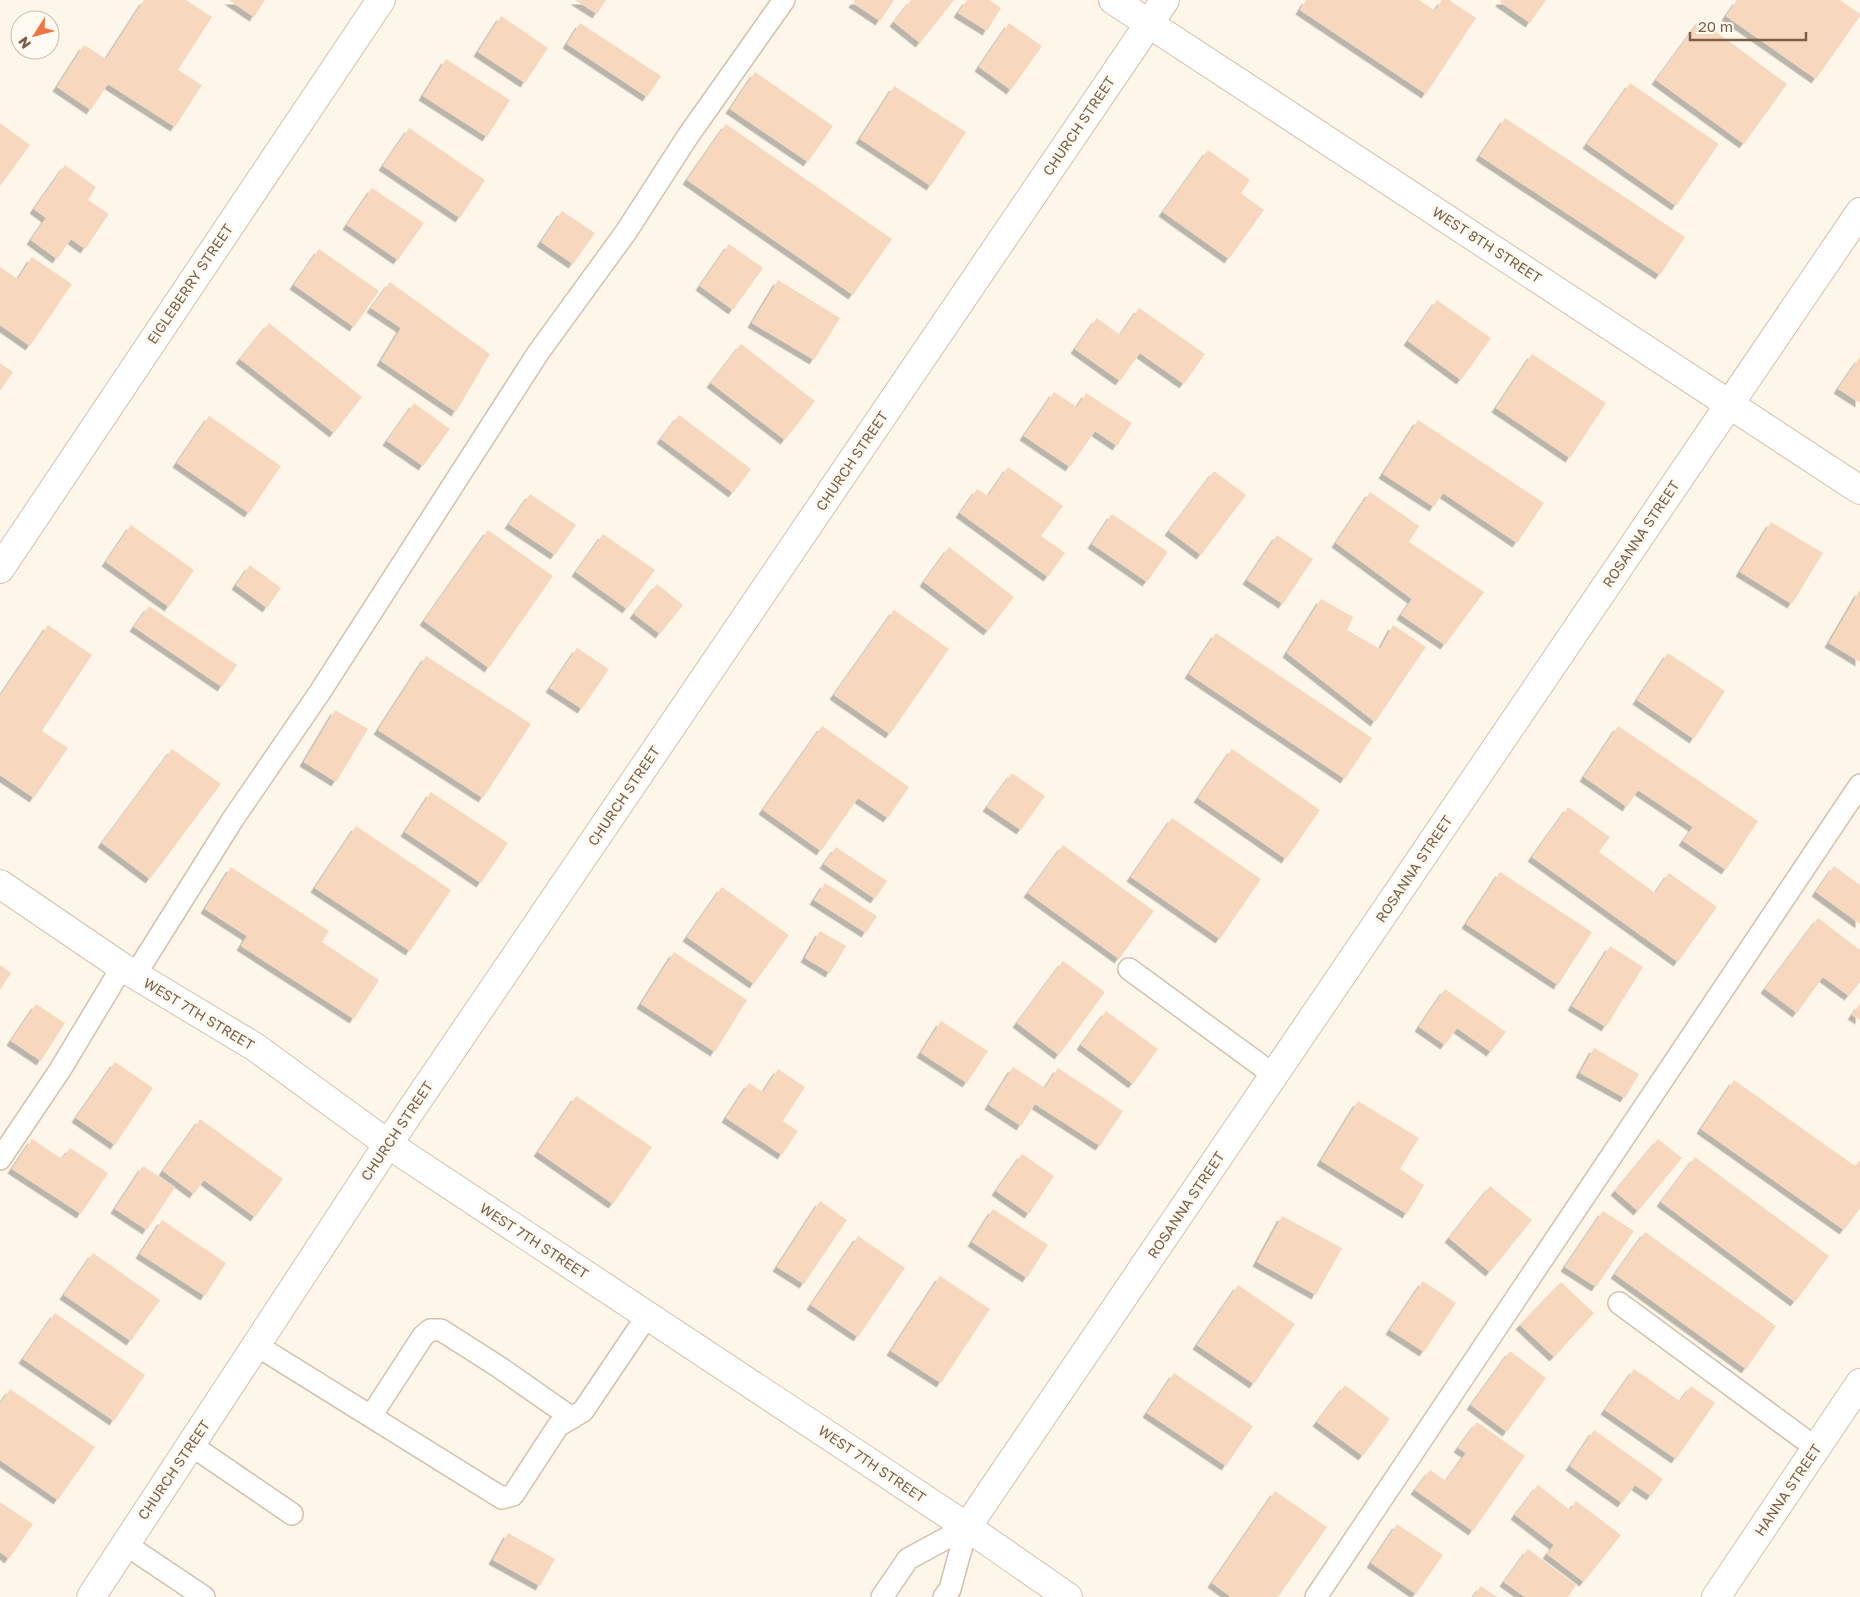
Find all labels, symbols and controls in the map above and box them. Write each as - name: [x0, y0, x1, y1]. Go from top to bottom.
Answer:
- north arrow: [10, 10, 60, 60]
- scale bar: [1690, 10, 1806, 42]
- text: 20 m: [1698, 17, 1733, 35]
- text: N: [14, 34, 34, 52]
- street label: CHURCH STREET: [1039, 72, 1118, 179]
- street label: WEST 8TH STREET: [1429, 203, 1546, 287]
- street label: EIGLEBERRY STREET: [143, 220, 236, 347]
- street label: CHURCH STREET: [812, 407, 891, 514]
- street label: ROSANNA STREET: [1599, 477, 1683, 590]
- street label: CHURCH STREET: [584, 742, 663, 849]
- street label: ROSANNA STREET: [1372, 812, 1456, 925]
- street label: WEST 7TH STREET: [141, 974, 258, 1054]
- street label: CHURCH STREET: [357, 1077, 436, 1184]
- street label: ROSANNA STREET: [1144, 1148, 1228, 1261]
- street label: WEST 7TH STREET: [477, 1199, 592, 1282]
- street label: CHURCH STREET: [134, 1416, 213, 1523]
- street label: WEST 7TH STREET: [815, 1421, 930, 1506]
- street label: HANNA STREET: [1751, 1440, 1825, 1539]

